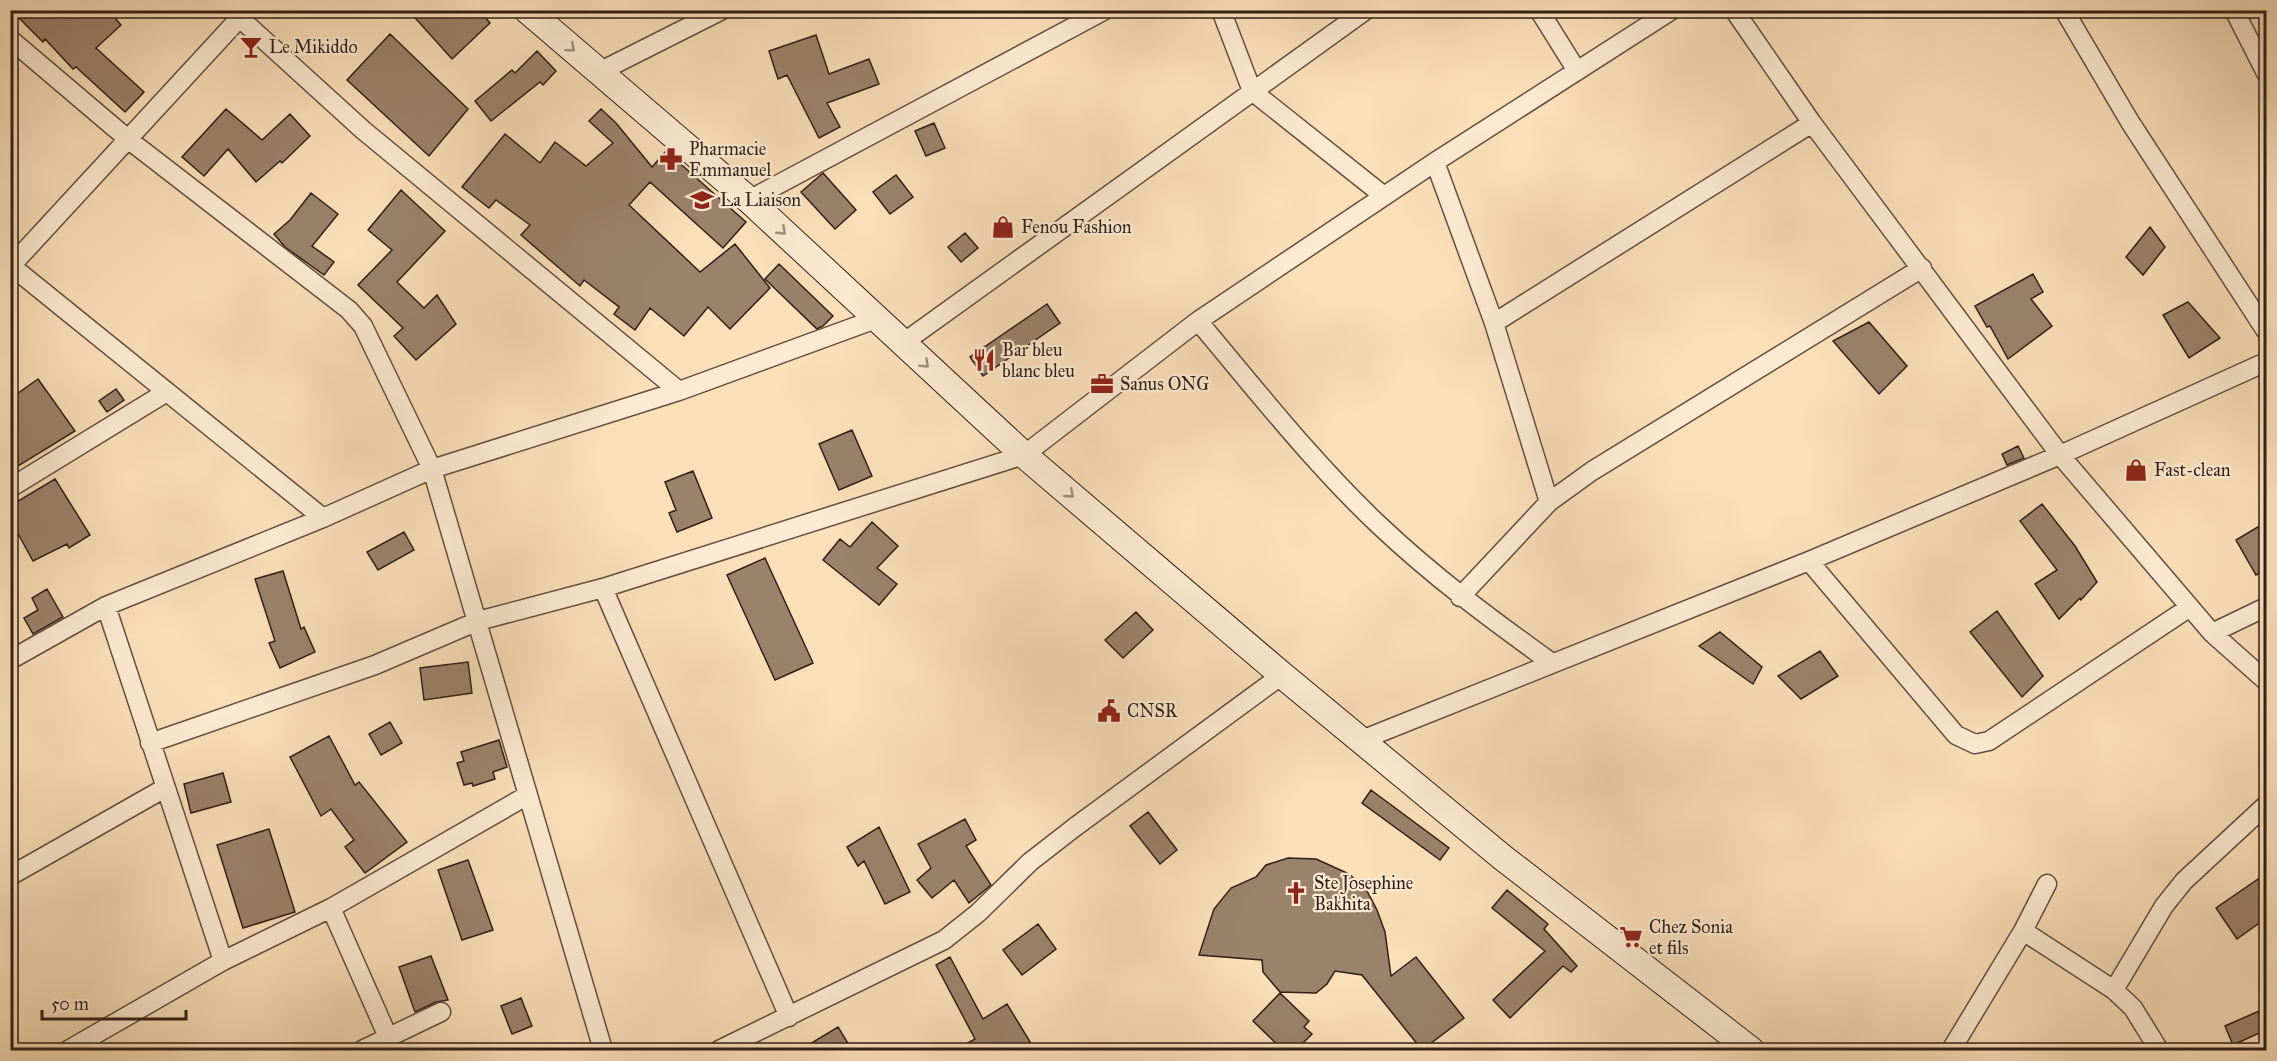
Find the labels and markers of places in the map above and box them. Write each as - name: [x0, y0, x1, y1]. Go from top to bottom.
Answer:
- bar icon: Le Mikiddo: [238, 34, 264, 60]
- place label: Le Mikiddo: [269, 36, 358, 58]
- place label: Pharmacie Emmanuel: [689, 138, 771, 181]
- pharmacy icon: Pharmacie Emmanuel: [658, 146, 684, 172]
- school or university icon: La Liaison: [689, 187, 715, 213]
- place label: La Liaison: [720, 189, 801, 211]
- shop icon: Fenou Fashion: [990, 214, 1016, 240]
- place label: Fenou Fashion: [1021, 216, 1132, 238]
- place label: Bar bleu blanc bleu: [1002, 339, 1075, 382]
- restaurant icon: Bar bleu blanc bleu: [971, 347, 997, 373]
- office icon: Sanus ONG: [1089, 371, 1115, 397]
- place label: Sanus ONG: [1120, 373, 1209, 395]
- shop icon: Fast-clean: [2123, 457, 2149, 483]
- place label: Fast-clean: [2154, 459, 2231, 481]
- public building icon: CNSR: [1096, 698, 1122, 724]
- place label: CNSR: [1127, 700, 1179, 722]
- place label: Ste Josephine Bakhita: [1314, 872, 1413, 915]
- church icon: Ste Josephine Bakhita: [1283, 880, 1309, 906]
- place label: Chez Sonia et fils: [1649, 916, 1733, 959]
- supermarket icon: Chez Sonia et fils: [1618, 924, 1644, 950]

